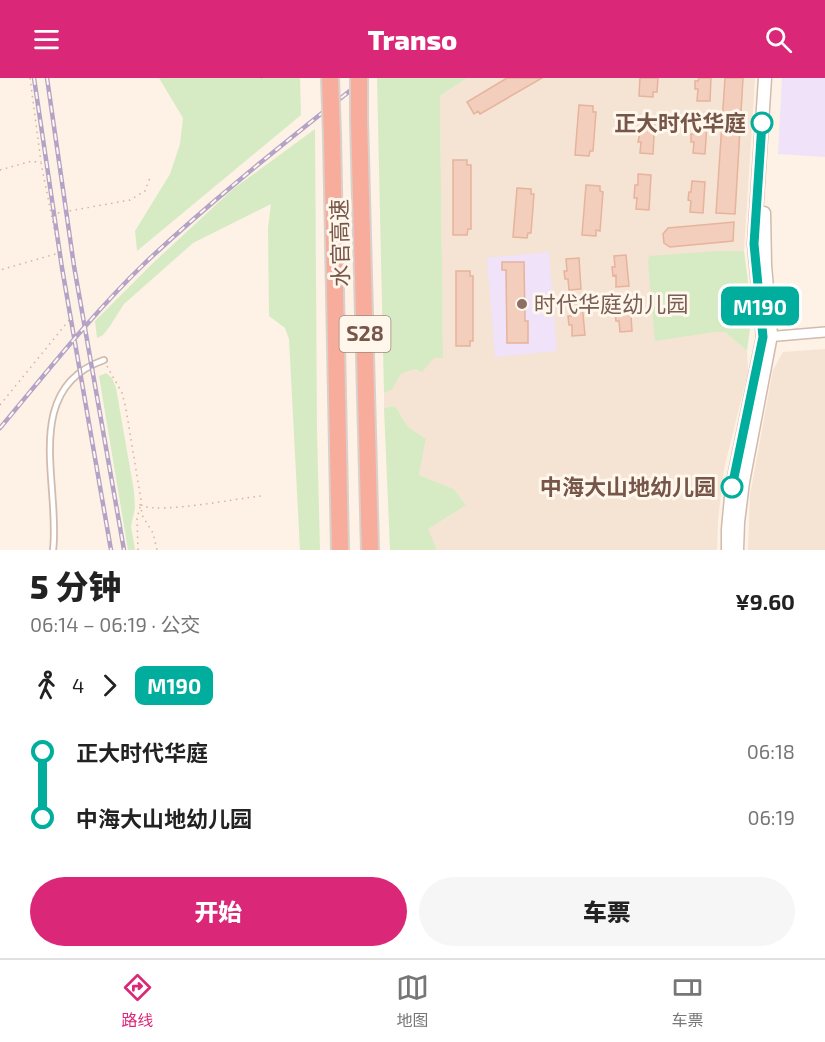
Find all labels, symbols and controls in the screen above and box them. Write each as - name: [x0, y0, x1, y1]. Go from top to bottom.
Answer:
- icon: menu: [30, 23, 63, 56]
- text: Transo: [368, 23, 457, 55]
- icon: search: [762, 23, 795, 56]
- place label: 正大时代华庭: [614, 109, 746, 135]
- marker: 正大时代华庭: [751, 112, 773, 134]
- street label: 水官高速: [325, 199, 353, 287]
- line badge: M190: [718, 286, 802, 326]
- place label: 时代华庭幼儿园: [534, 290, 688, 316]
- text: M190: [733, 294, 787, 319]
- marker: 时代华庭幼儿园: [515, 297, 529, 311]
- road number: S28: [340, 316, 391, 352]
- place label: 中海大山地幼儿园: [540, 473, 716, 499]
- marker: 中海大山地幼儿园: [721, 476, 743, 498]
- text: 5 分钟: [30, 566, 122, 606]
- text: ¥9.60: [735, 588, 795, 614]
- text: 06:14 – 06:19 · 公交: [30, 612, 201, 636]
- icon: walk: [30, 669, 63, 702]
- icon: forward: [93, 669, 126, 702]
- text: 4: [72, 673, 84, 697]
- text: M190: [147, 673, 201, 698]
- text: 正大时代华庭: [76, 739, 208, 765]
- text: 06:18: [747, 739, 795, 763]
- text: 中海大山地幼儿园: [76, 805, 252, 831]
- text: 06:19: [747, 805, 795, 829]
- button: 开始: [30, 877, 407, 946]
- button: 车票: [419, 877, 795, 946]
- tab: 路线: [121, 971, 154, 1031]
- tab: 地图: [396, 971, 429, 1031]
- tab: 车票: [671, 971, 704, 1031]

